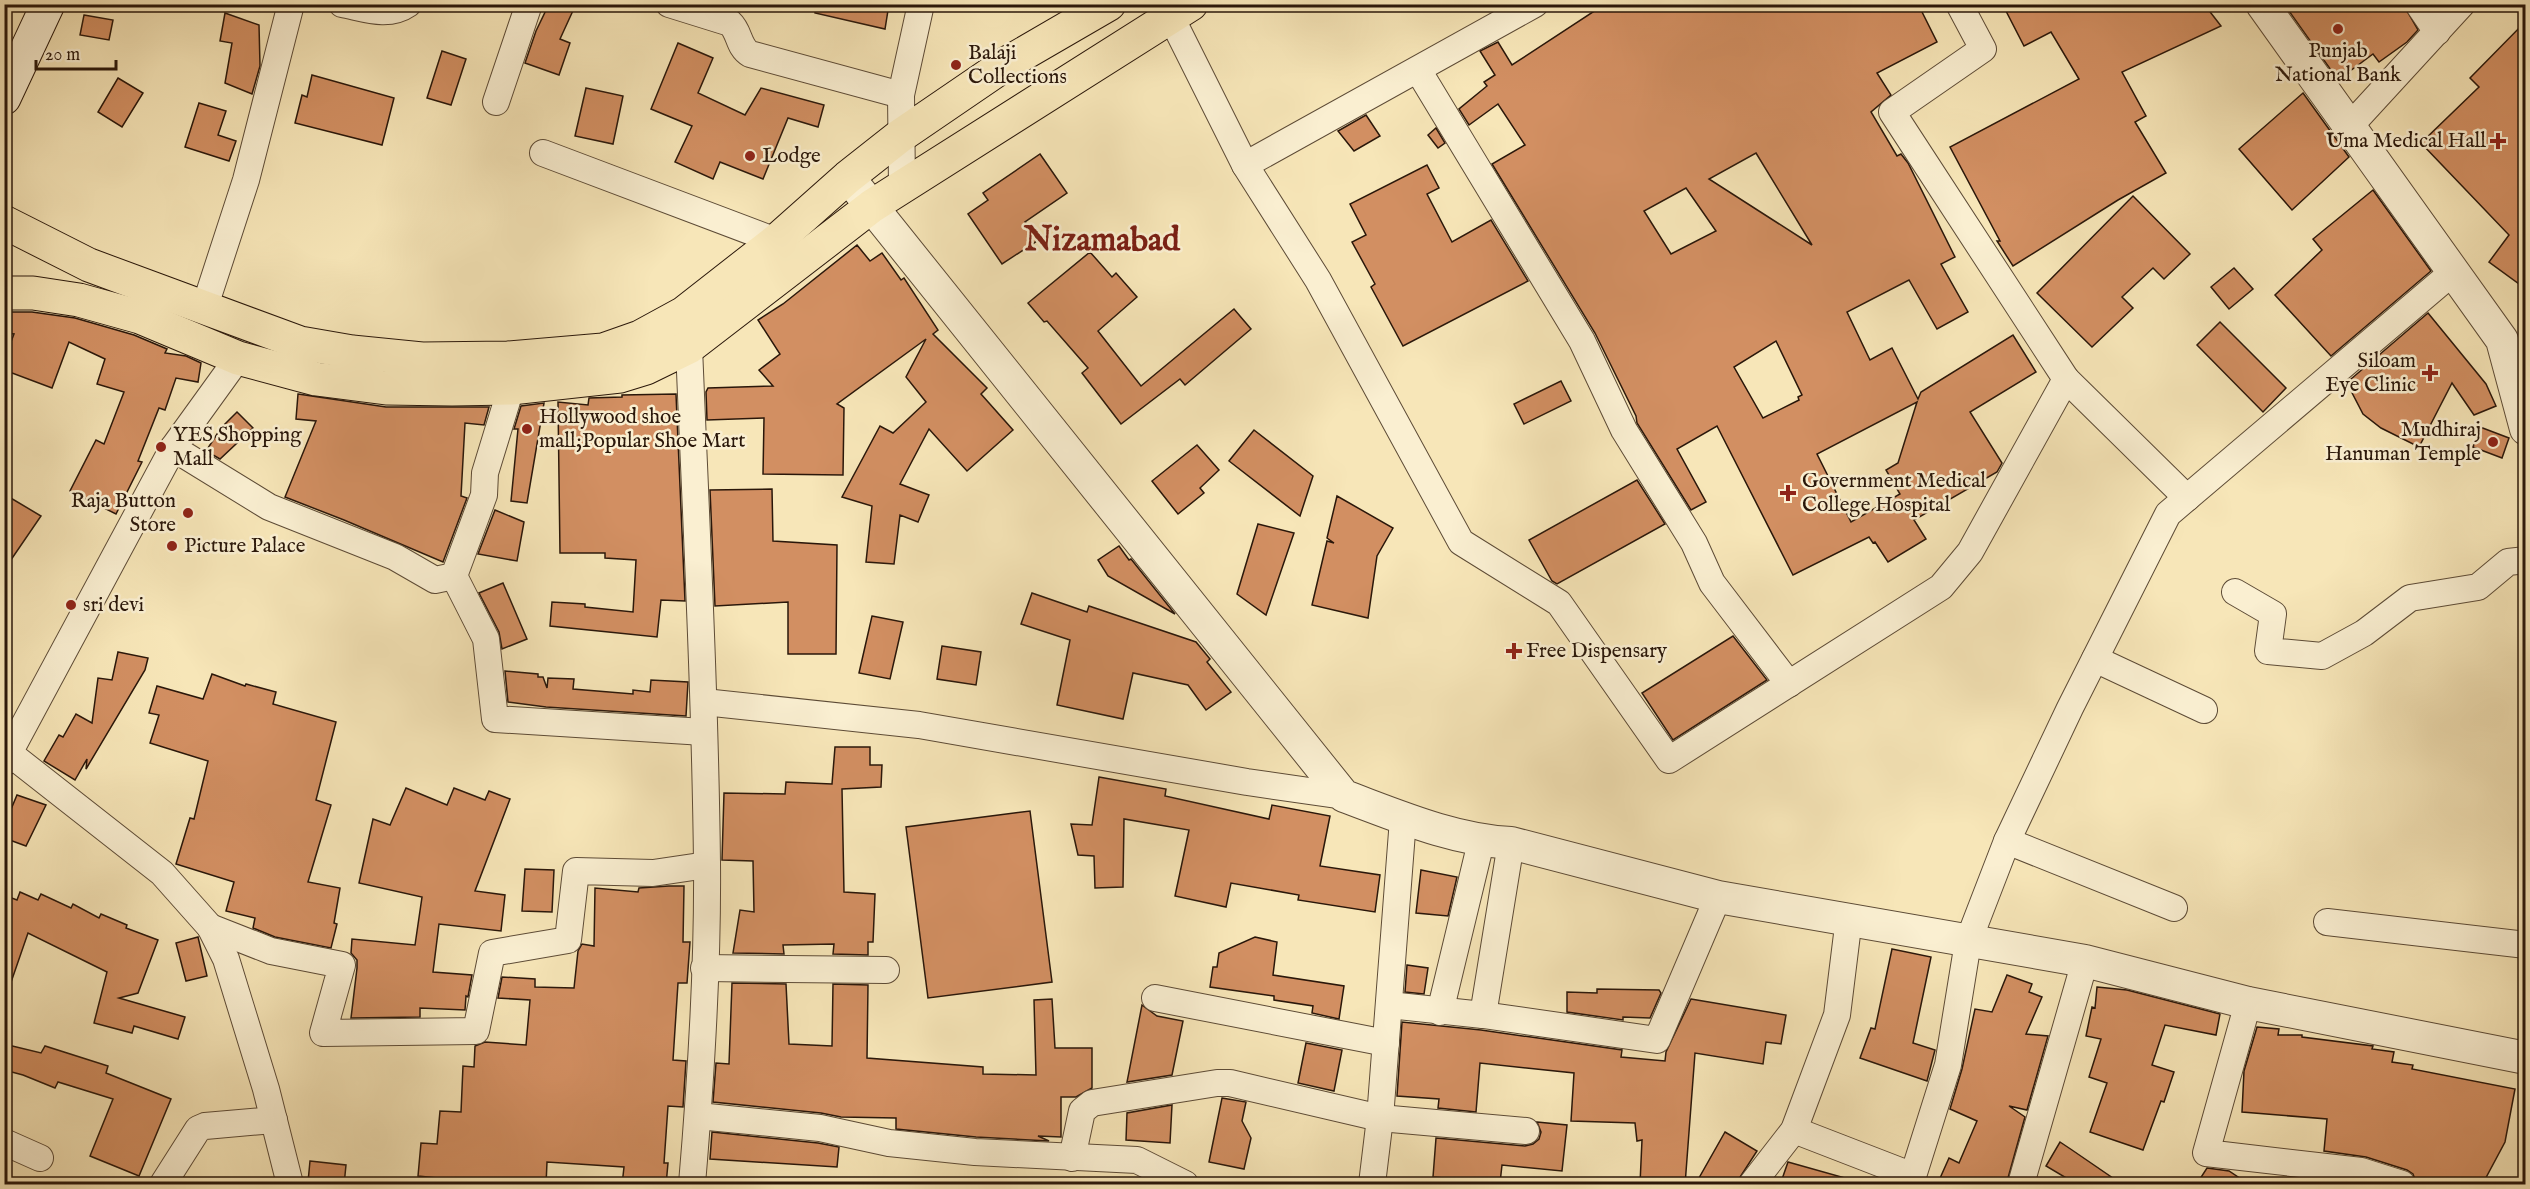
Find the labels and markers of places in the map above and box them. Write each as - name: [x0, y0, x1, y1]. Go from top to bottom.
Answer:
- marker: Punjab National Bank: [2331, 22, 2345, 36]
- place label: Punjab National Bank: [2275, 38, 2402, 89]
- place label: Balaji Collections: [968, 40, 1067, 91]
- marker: Balaji Collections: [949, 58, 963, 72]
- place label: Uma Medical Hall: [2326, 128, 2486, 155]
- marker: Uma Medical Hall: [2491, 134, 2505, 148]
- place label: Lodge: [762, 143, 821, 170]
- marker: Lodge: [743, 149, 757, 163]
- place label: Siloam Eye Clinic: [2325, 348, 2416, 399]
- marker: Siloam Eye Clinic: [2421, 364, 2439, 382]
- place label: Hollywood shoe mall;Popular Shoe Mart: [539, 404, 745, 455]
- place label: Mudhiraj Hanuman Temple: [2325, 417, 2481, 468]
- place label: YES Shopping Mall: [173, 422, 302, 473]
- marker: Hollywood shoe mall;Popular Shoe Mart: [520, 422, 534, 436]
- marker: Mudhiraj Hanuman Temple: [2486, 435, 2500, 449]
- marker: YES Shopping Mall: [154, 440, 168, 454]
- place label: Government Medical College Hospital: [1802, 468, 1986, 519]
- marker: Government Medical College Hospital: [1779, 484, 1797, 502]
- place label: Raja Button Store: [71, 488, 176, 539]
- marker: Raja Button Store: [181, 506, 195, 520]
- place label: Picture Palace: [184, 533, 306, 560]
- marker: Picture Palace: [165, 539, 179, 553]
- place label: sri devi: [83, 592, 144, 619]
- marker: sri devi: [64, 598, 78, 612]
- place label: Free Dispensary: [1526, 638, 1668, 665]
- marker: Free Dispensary: [1507, 644, 1521, 658]

